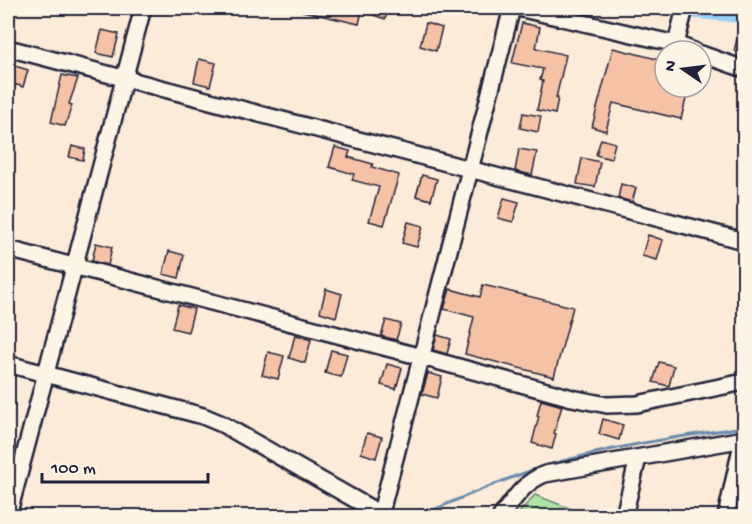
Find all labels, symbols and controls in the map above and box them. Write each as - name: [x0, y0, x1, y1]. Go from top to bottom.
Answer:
- north arrow: [653, 39, 713, 99]
- text: N: [661, 58, 682, 74]
- scale bar: [42, 446, 208, 484]
- text: 100 m: [50, 459, 96, 480]

